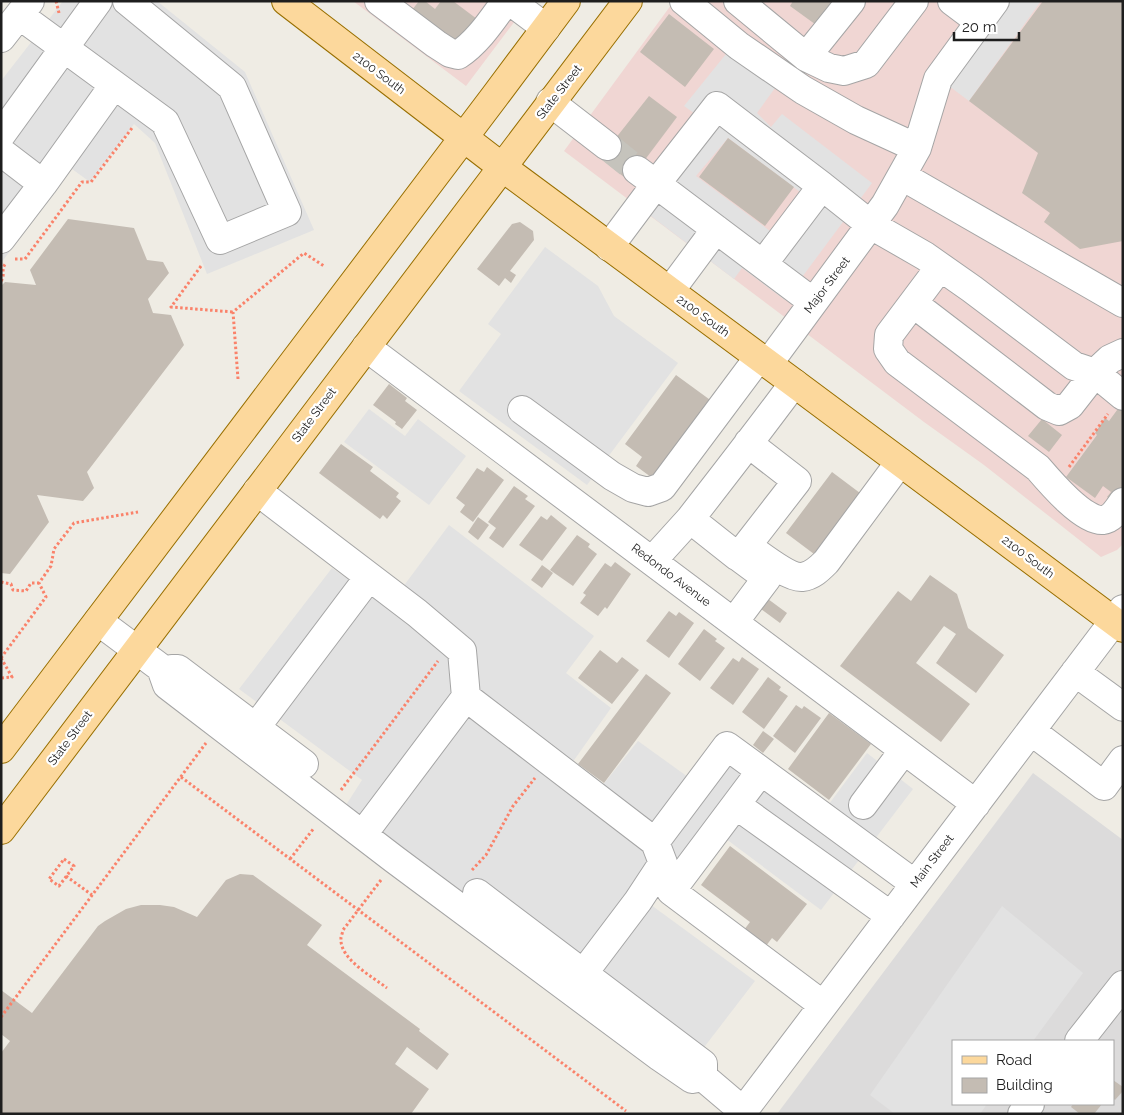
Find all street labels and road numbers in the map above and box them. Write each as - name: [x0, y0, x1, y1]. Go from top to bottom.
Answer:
- street label: 2100 South: [350, 49, 408, 97]
- street label: State Street: [533, 62, 585, 122]
- street label: Major Street: [801, 254, 853, 316]
- street label: 2100 South: [674, 292, 732, 340]
- street label: State Street: [289, 385, 339, 445]
- street label: 2100 South: [999, 533, 1057, 581]
- street label: Redondo Avenue: [629, 541, 713, 609]
- street label: State Street: [45, 708, 95, 768]
- street label: Main Street: [907, 832, 957, 890]

